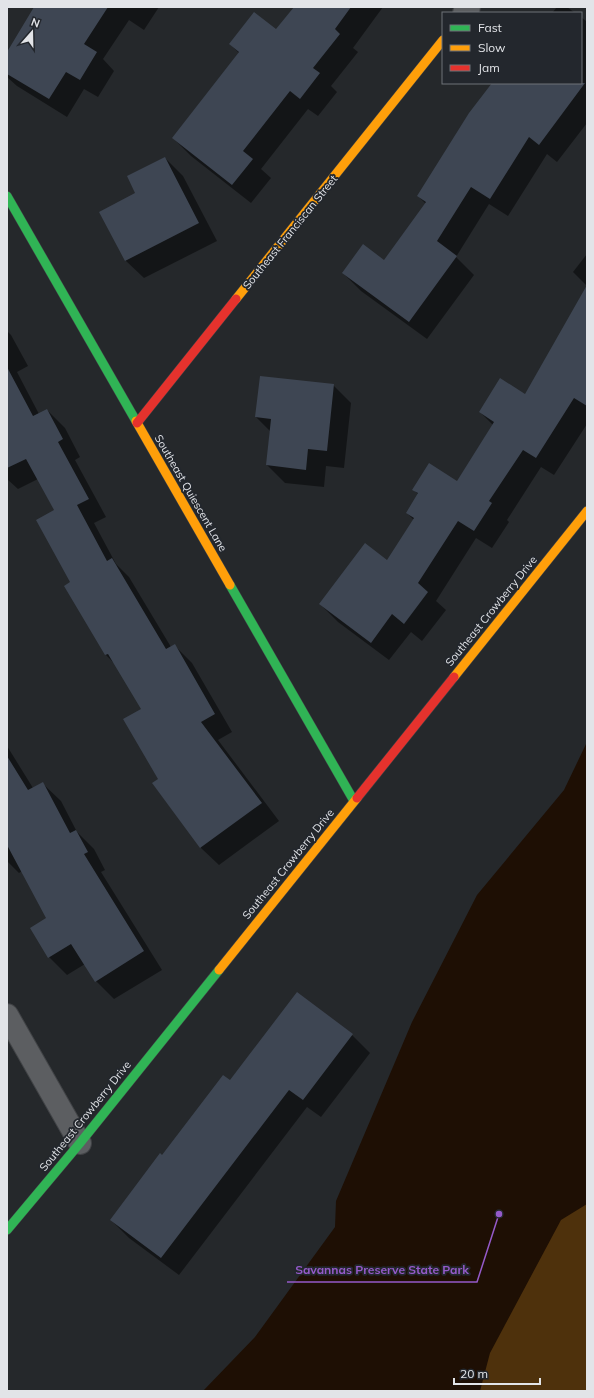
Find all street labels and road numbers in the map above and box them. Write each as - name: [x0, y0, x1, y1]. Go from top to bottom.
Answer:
- street label: Southeast Franciscan Street: [240, 172, 340, 292]
- street label: Southeast Quiescent Lane: [152, 432, 230, 554]
- street label: Southeast Crowberry Drive: [442, 553, 540, 669]
- street label: Southeast Crowberry Drive: [239, 806, 337, 922]
- street label: Southeast Crowberry Drive: [36, 1058, 134, 1174]

